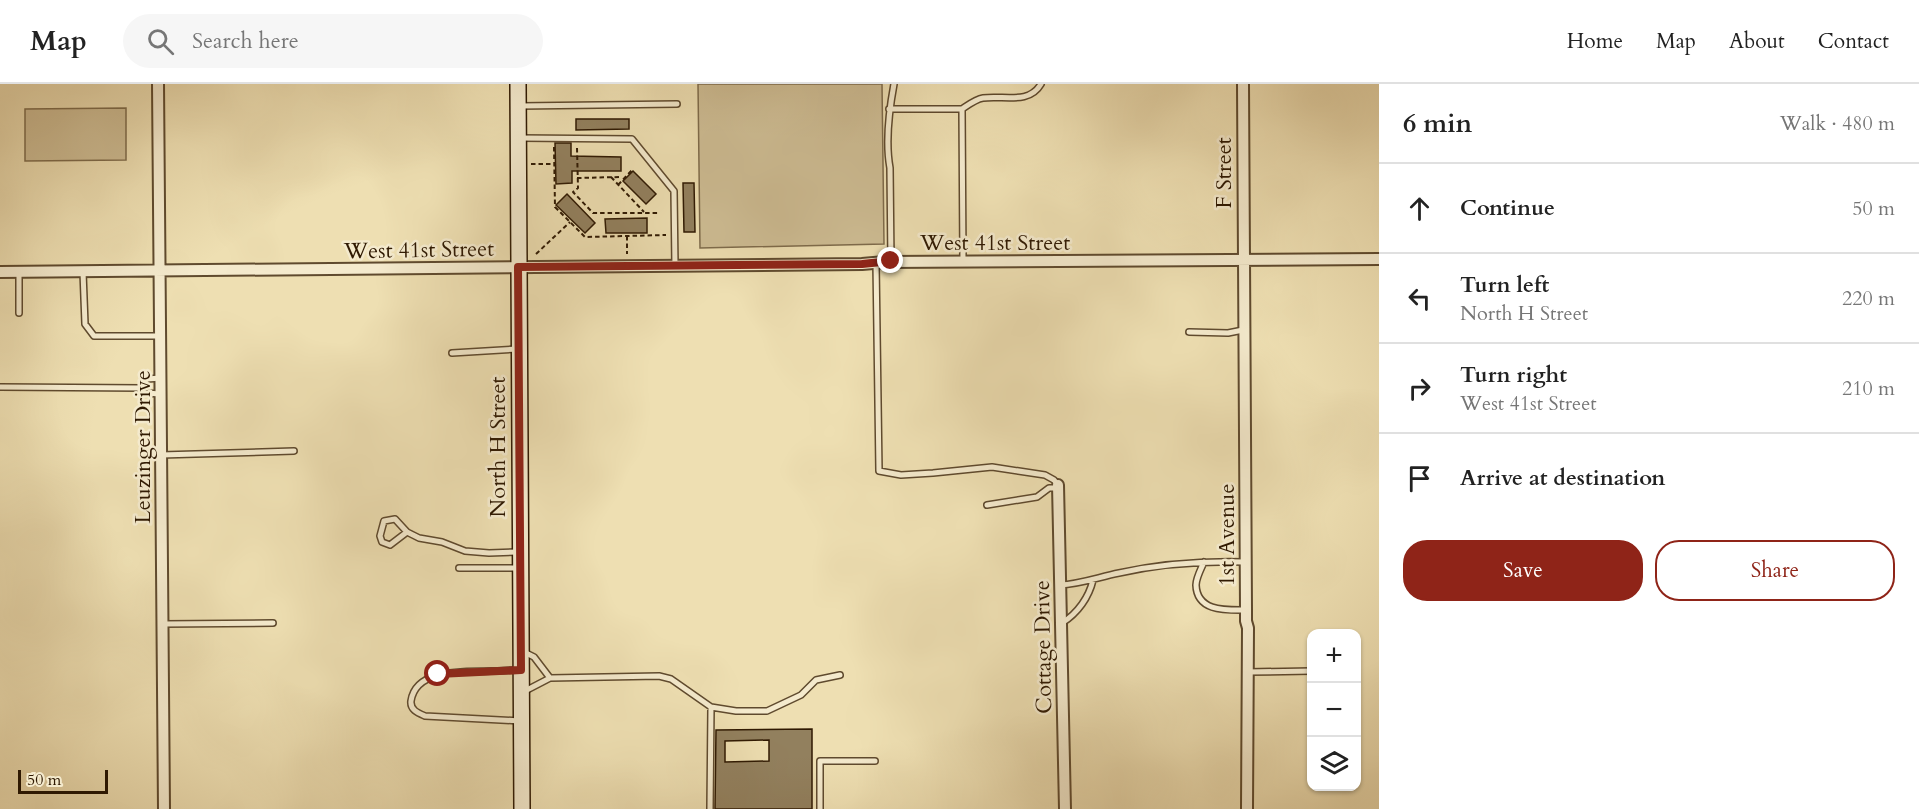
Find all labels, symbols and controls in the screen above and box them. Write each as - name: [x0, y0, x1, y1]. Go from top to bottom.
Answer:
- search box: [123, 14, 543, 68]
- text: Map: [30, 22, 87, 60]
- icon: search: [144, 25, 177, 58]
- text: Search here: [192, 26, 299, 56]
- text: Home: [1567, 27, 1623, 56]
- text: Map: [1656, 27, 1696, 56]
- text: About: [1729, 27, 1785, 56]
- text: Contact: [1818, 27, 1889, 56]
- text: 6 min: [1403, 106, 1472, 141]
- text: Walk · 480 m: [1780, 110, 1895, 137]
- street label: F Street: [1209, 137, 1239, 209]
- icon: ahead: [1403, 192, 1436, 225]
- text: Continue: [1460, 193, 1555, 223]
- text: 50 m: [1852, 195, 1895, 222]
- street label: West 41st Street: [919, 228, 1070, 258]
- street label: West 41st Street: [343, 234, 494, 266]
- route end: [877, 247, 903, 273]
- text: Turn left: [1460, 270, 1549, 300]
- icon: left: [1403, 282, 1436, 315]
- text: 220 m: [1842, 285, 1895, 312]
- text: North H Street: [1460, 300, 1588, 327]
- text: Turn right: [1460, 360, 1567, 390]
- street label: Leuzinger Drive: [128, 370, 158, 524]
- icon: right: [1403, 372, 1436, 405]
- text: 210 m: [1842, 375, 1895, 402]
- street label: North H Street: [483, 377, 513, 517]
- text: West 41st Street: [1460, 390, 1597, 417]
- icon: arrive: [1403, 462, 1436, 495]
- text: Arrive at destination: [1460, 463, 1665, 493]
- street label: 1st Avenue: [1212, 484, 1242, 586]
- button: Save: [1403, 540, 1643, 601]
- button: Share: [1655, 540, 1895, 601]
- street label: Cottage Drive: [1027, 580, 1059, 714]
- map controls: [1307, 629, 1361, 791]
- button: +: [1307, 629, 1361, 683]
- route start: [424, 660, 450, 686]
- button: −: [1307, 683, 1361, 737]
- button: layers: [1307, 737, 1361, 791]
- scale bar: [18, 767, 108, 794]
- text: 50 m: [27, 769, 61, 791]

